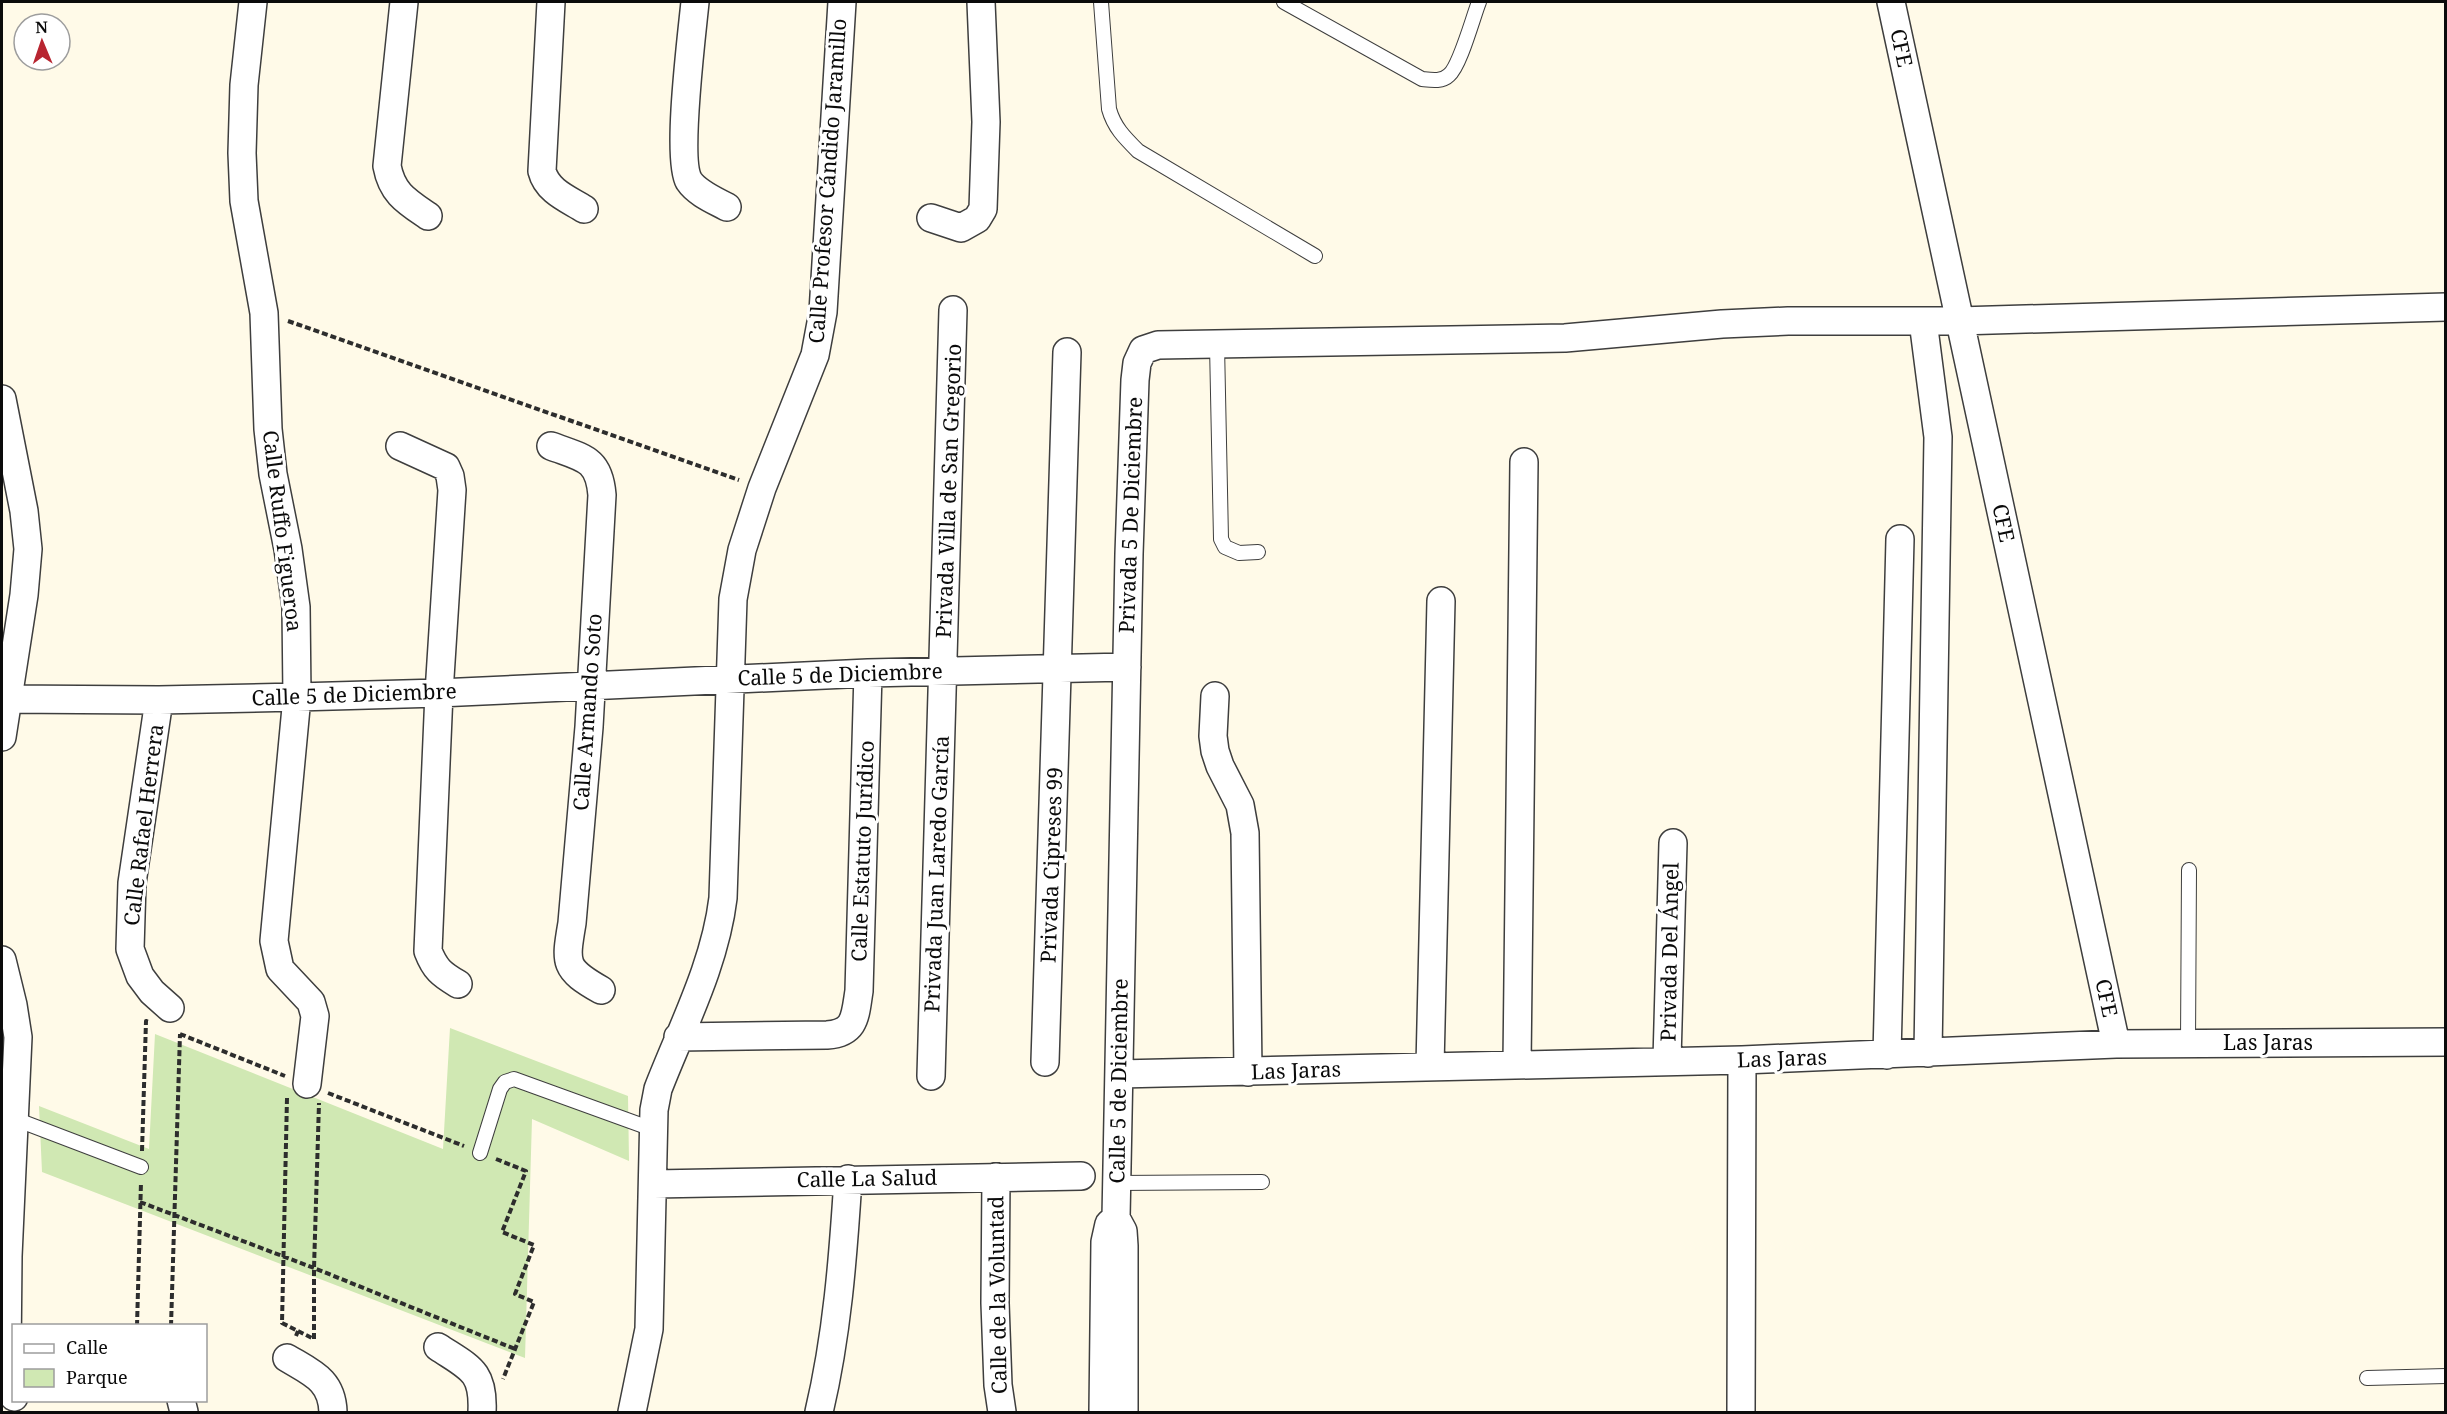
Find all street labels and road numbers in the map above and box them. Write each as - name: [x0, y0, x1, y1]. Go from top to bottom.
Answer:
- street label: Calle Profesor Cándido Jaramillo: [802, 17, 852, 344]
- street label: CFE: [1884, 26, 1920, 69]
- street label: Privada Villa de San Gregorio: [929, 343, 967, 639]
- street label: Privada 5 De Diciembre: [1112, 396, 1148, 634]
- street label: Calle Ruffo Figueroa: [257, 429, 309, 633]
- street label: CFE: [1986, 501, 2022, 544]
- street label: Calle Armando Soto: [566, 612, 608, 812]
- street label: Calle 5 de Diciembre: [737, 656, 943, 692]
- street label: Calle 5 de Diciembre: [251, 676, 457, 712]
- street label: Calle Rafael Herrera: [117, 722, 169, 927]
- street label: Privada Juan Laredo García: [917, 735, 955, 1013]
- street label: Calle Estatuto Jurídico: [844, 740, 880, 962]
- street label: Privada Cipreses 99: [1034, 766, 1068, 963]
- street label: Privada Del Ángel: [1653, 862, 1685, 1042]
- street label: CFE: [2089, 976, 2125, 1019]
- street label: Calle 5 de Diciembre: [1102, 978, 1134, 1184]
- street label: Las Jaras: [2223, 1028, 2313, 1056]
- street label: Las Jaras: [1737, 1042, 1827, 1074]
- street label: Las Jaras: [1251, 1054, 1341, 1086]
- street label: Calle La Salud: [796, 1163, 938, 1193]
- street label: Calle de la Voluntad: [981, 1196, 1013, 1394]

